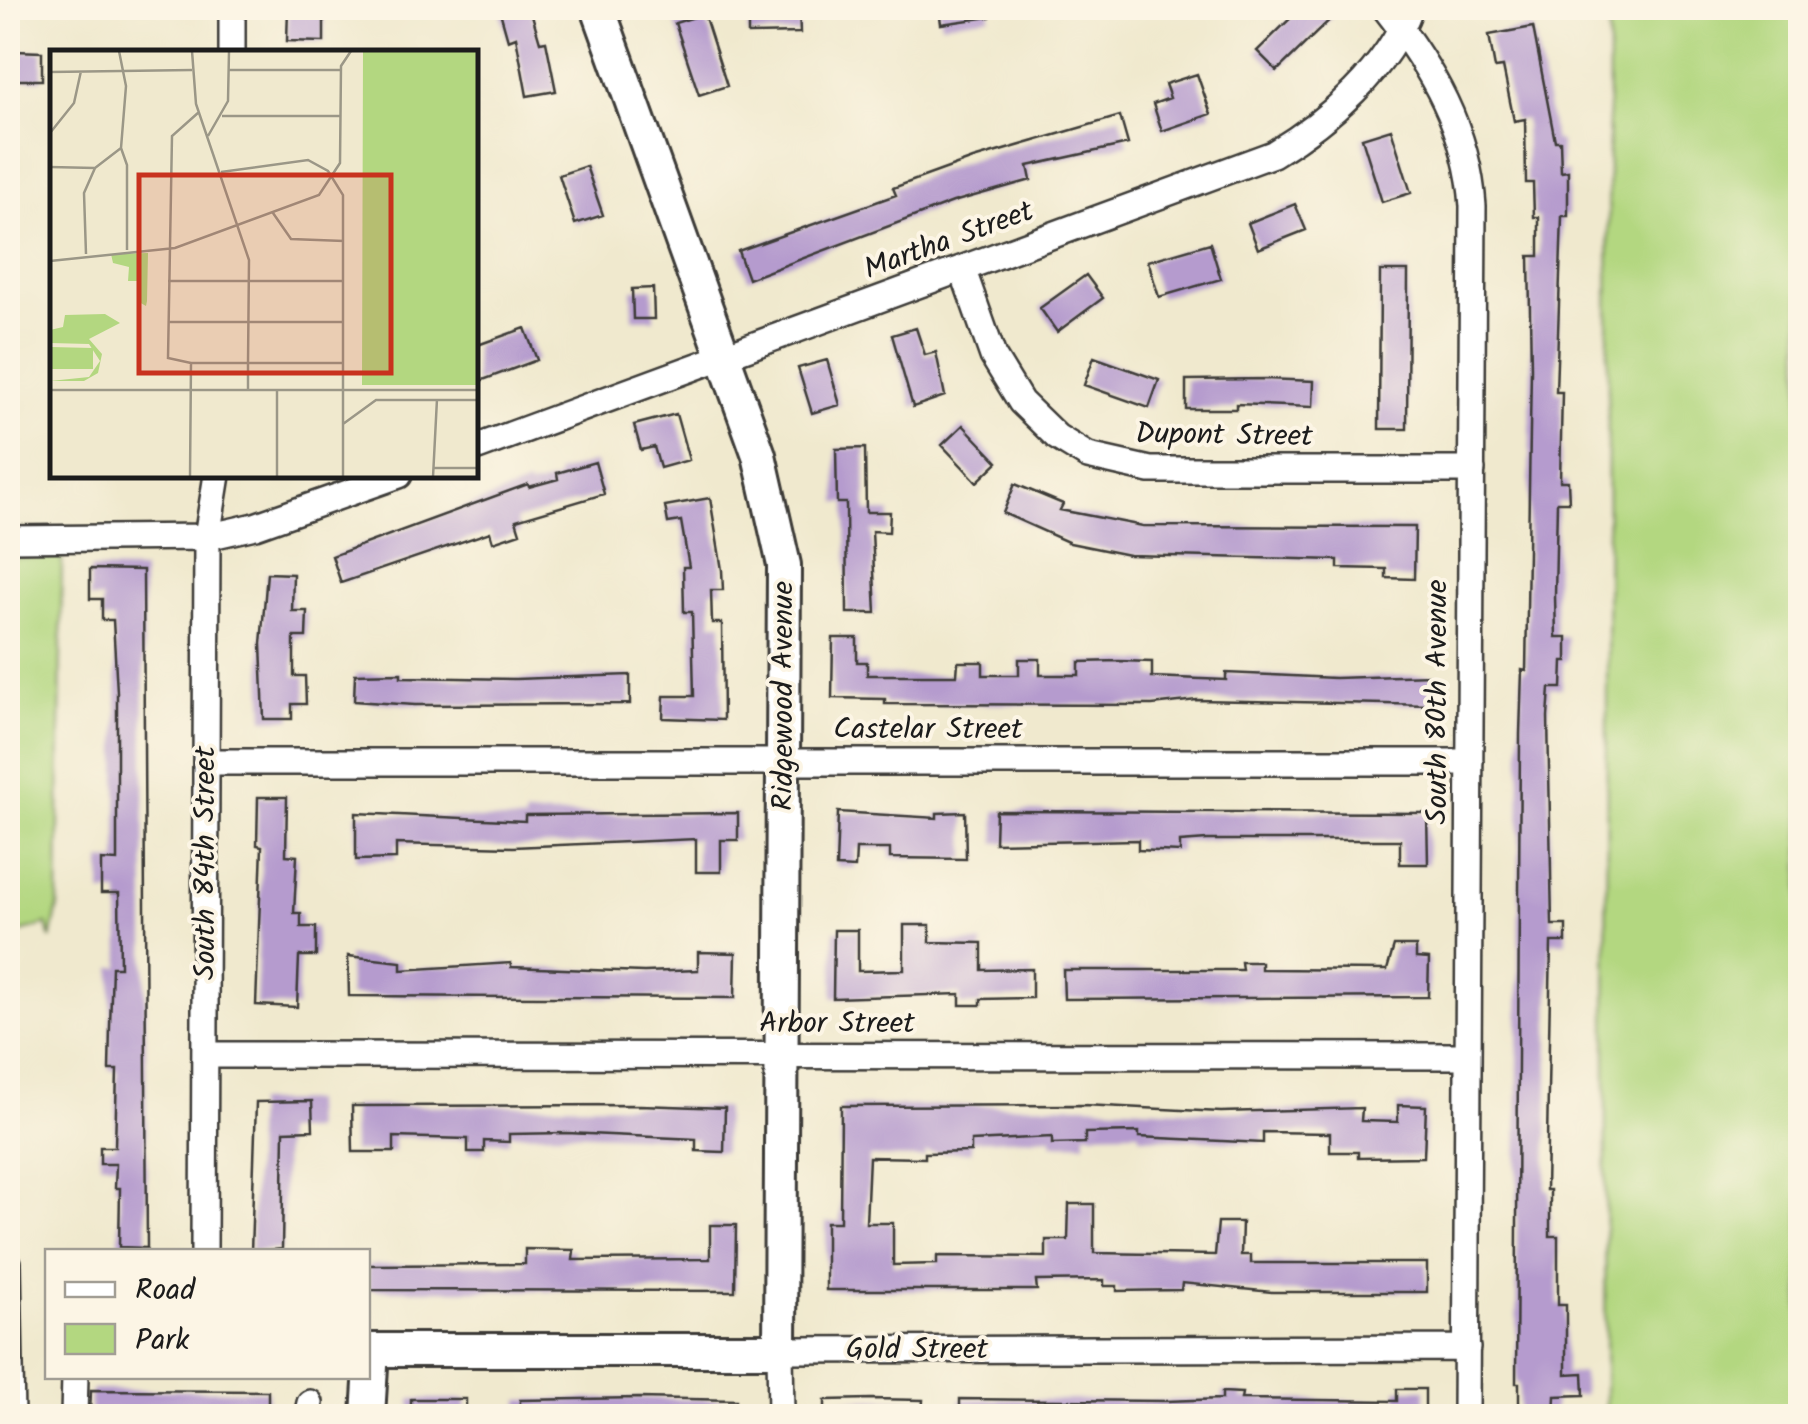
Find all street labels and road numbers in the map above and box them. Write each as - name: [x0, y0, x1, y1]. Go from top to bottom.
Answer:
- street label: Martha Street: [857, 188, 1041, 294]
- street label: Dupont Street: [1135, 410, 1314, 462]
- street label: South 80th Avenue: [1414, 580, 1462, 824]
- street label: Ridgewood Avenue: [760, 581, 808, 811]
- street label: Castelar Street: [833, 706, 1023, 754]
- street label: South 84th Street: [182, 746, 230, 980]
- street label: Arbor Street: [759, 1000, 915, 1048]
- street label: Gold Street: [846, 1326, 989, 1374]

